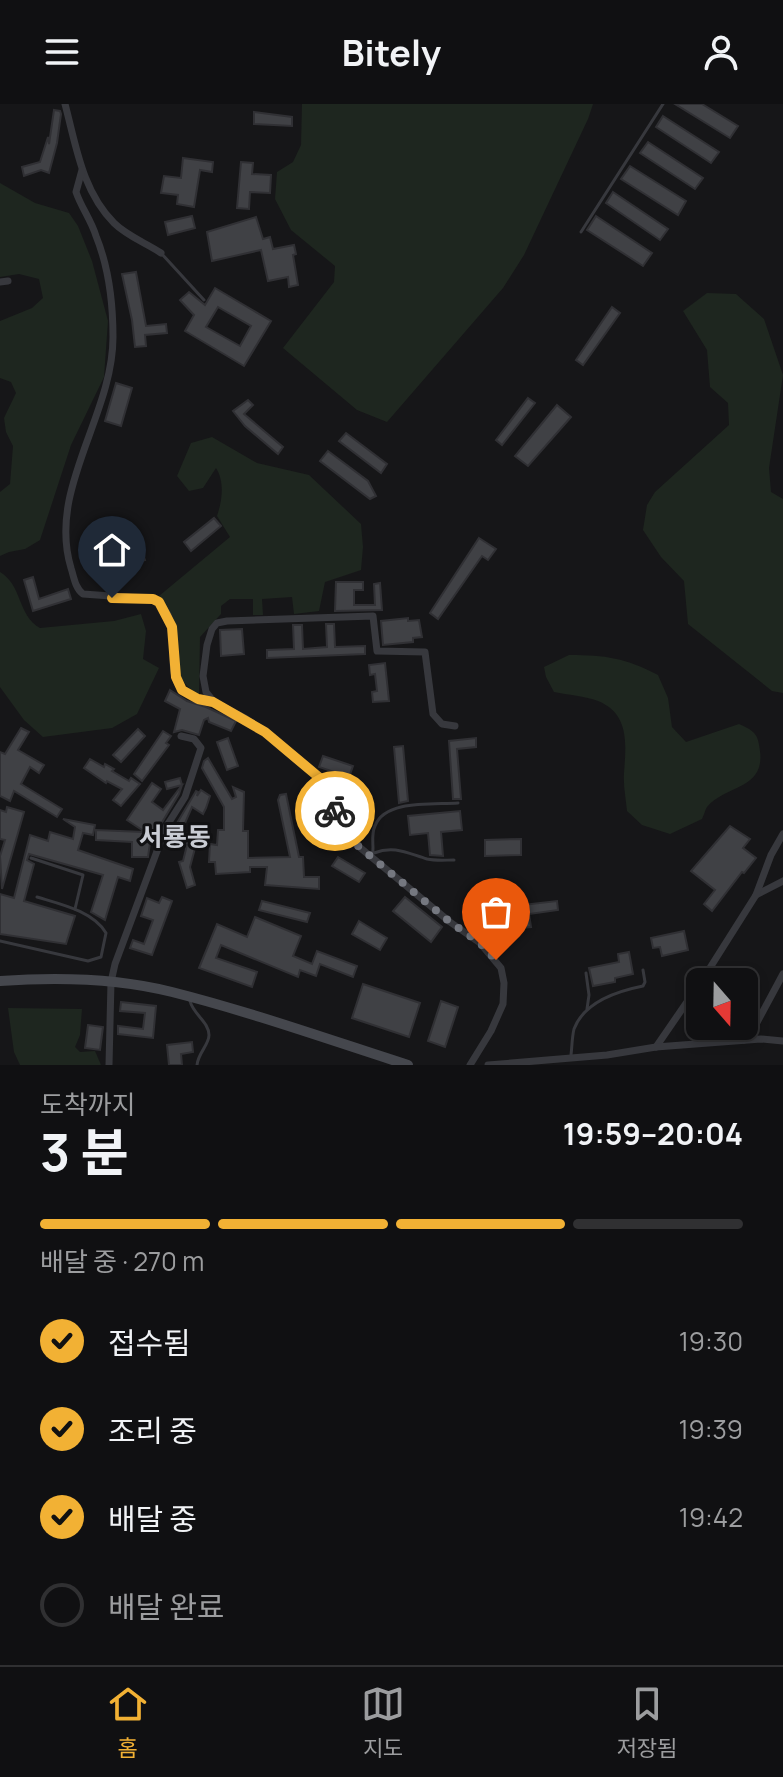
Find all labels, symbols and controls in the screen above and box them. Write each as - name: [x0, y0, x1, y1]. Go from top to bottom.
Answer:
- text: Bitely: [342, 28, 441, 77]
- icon: menu: [40, 30, 84, 74]
- icon: person: [699, 30, 743, 74]
- pin: [78, 516, 146, 598]
- icon: home: [90, 528, 134, 572]
- courier: [295, 771, 375, 851]
- icon: bike: [313, 789, 357, 833]
- district label: 서룡동: [139, 818, 211, 854]
- pin: [462, 878, 530, 960]
- icon: bag: [474, 890, 518, 934]
- north arrow: [686, 968, 758, 1040]
- map controls: [686, 968, 758, 1040]
- text: 도착까지: [40, 1086, 136, 1122]
- text: 19:59–20:04: [563, 1113, 743, 1154]
- text: 3 분: [40, 1116, 128, 1187]
- text: 배달 중 · 270 m: [40, 1243, 204, 1279]
- icon: check: [40, 1319, 84, 1363]
- text: 접수됨: [108, 1322, 191, 1363]
- text: 19:30: [679, 1323, 743, 1359]
- icon: check: [40, 1407, 84, 1451]
- text: 조리 중: [108, 1410, 197, 1451]
- text: 19:39: [678, 1411, 743, 1447]
- icon: check: [40, 1495, 84, 1539]
- text: 배달 중: [108, 1498, 197, 1539]
- text: 19:42: [679, 1499, 743, 1535]
- text: 배달 완료: [108, 1586, 224, 1627]
- tab: 홈: [106, 1682, 150, 1763]
- tab: 지도: [361, 1682, 405, 1763]
- tab: 저장됨: [617, 1682, 677, 1763]

